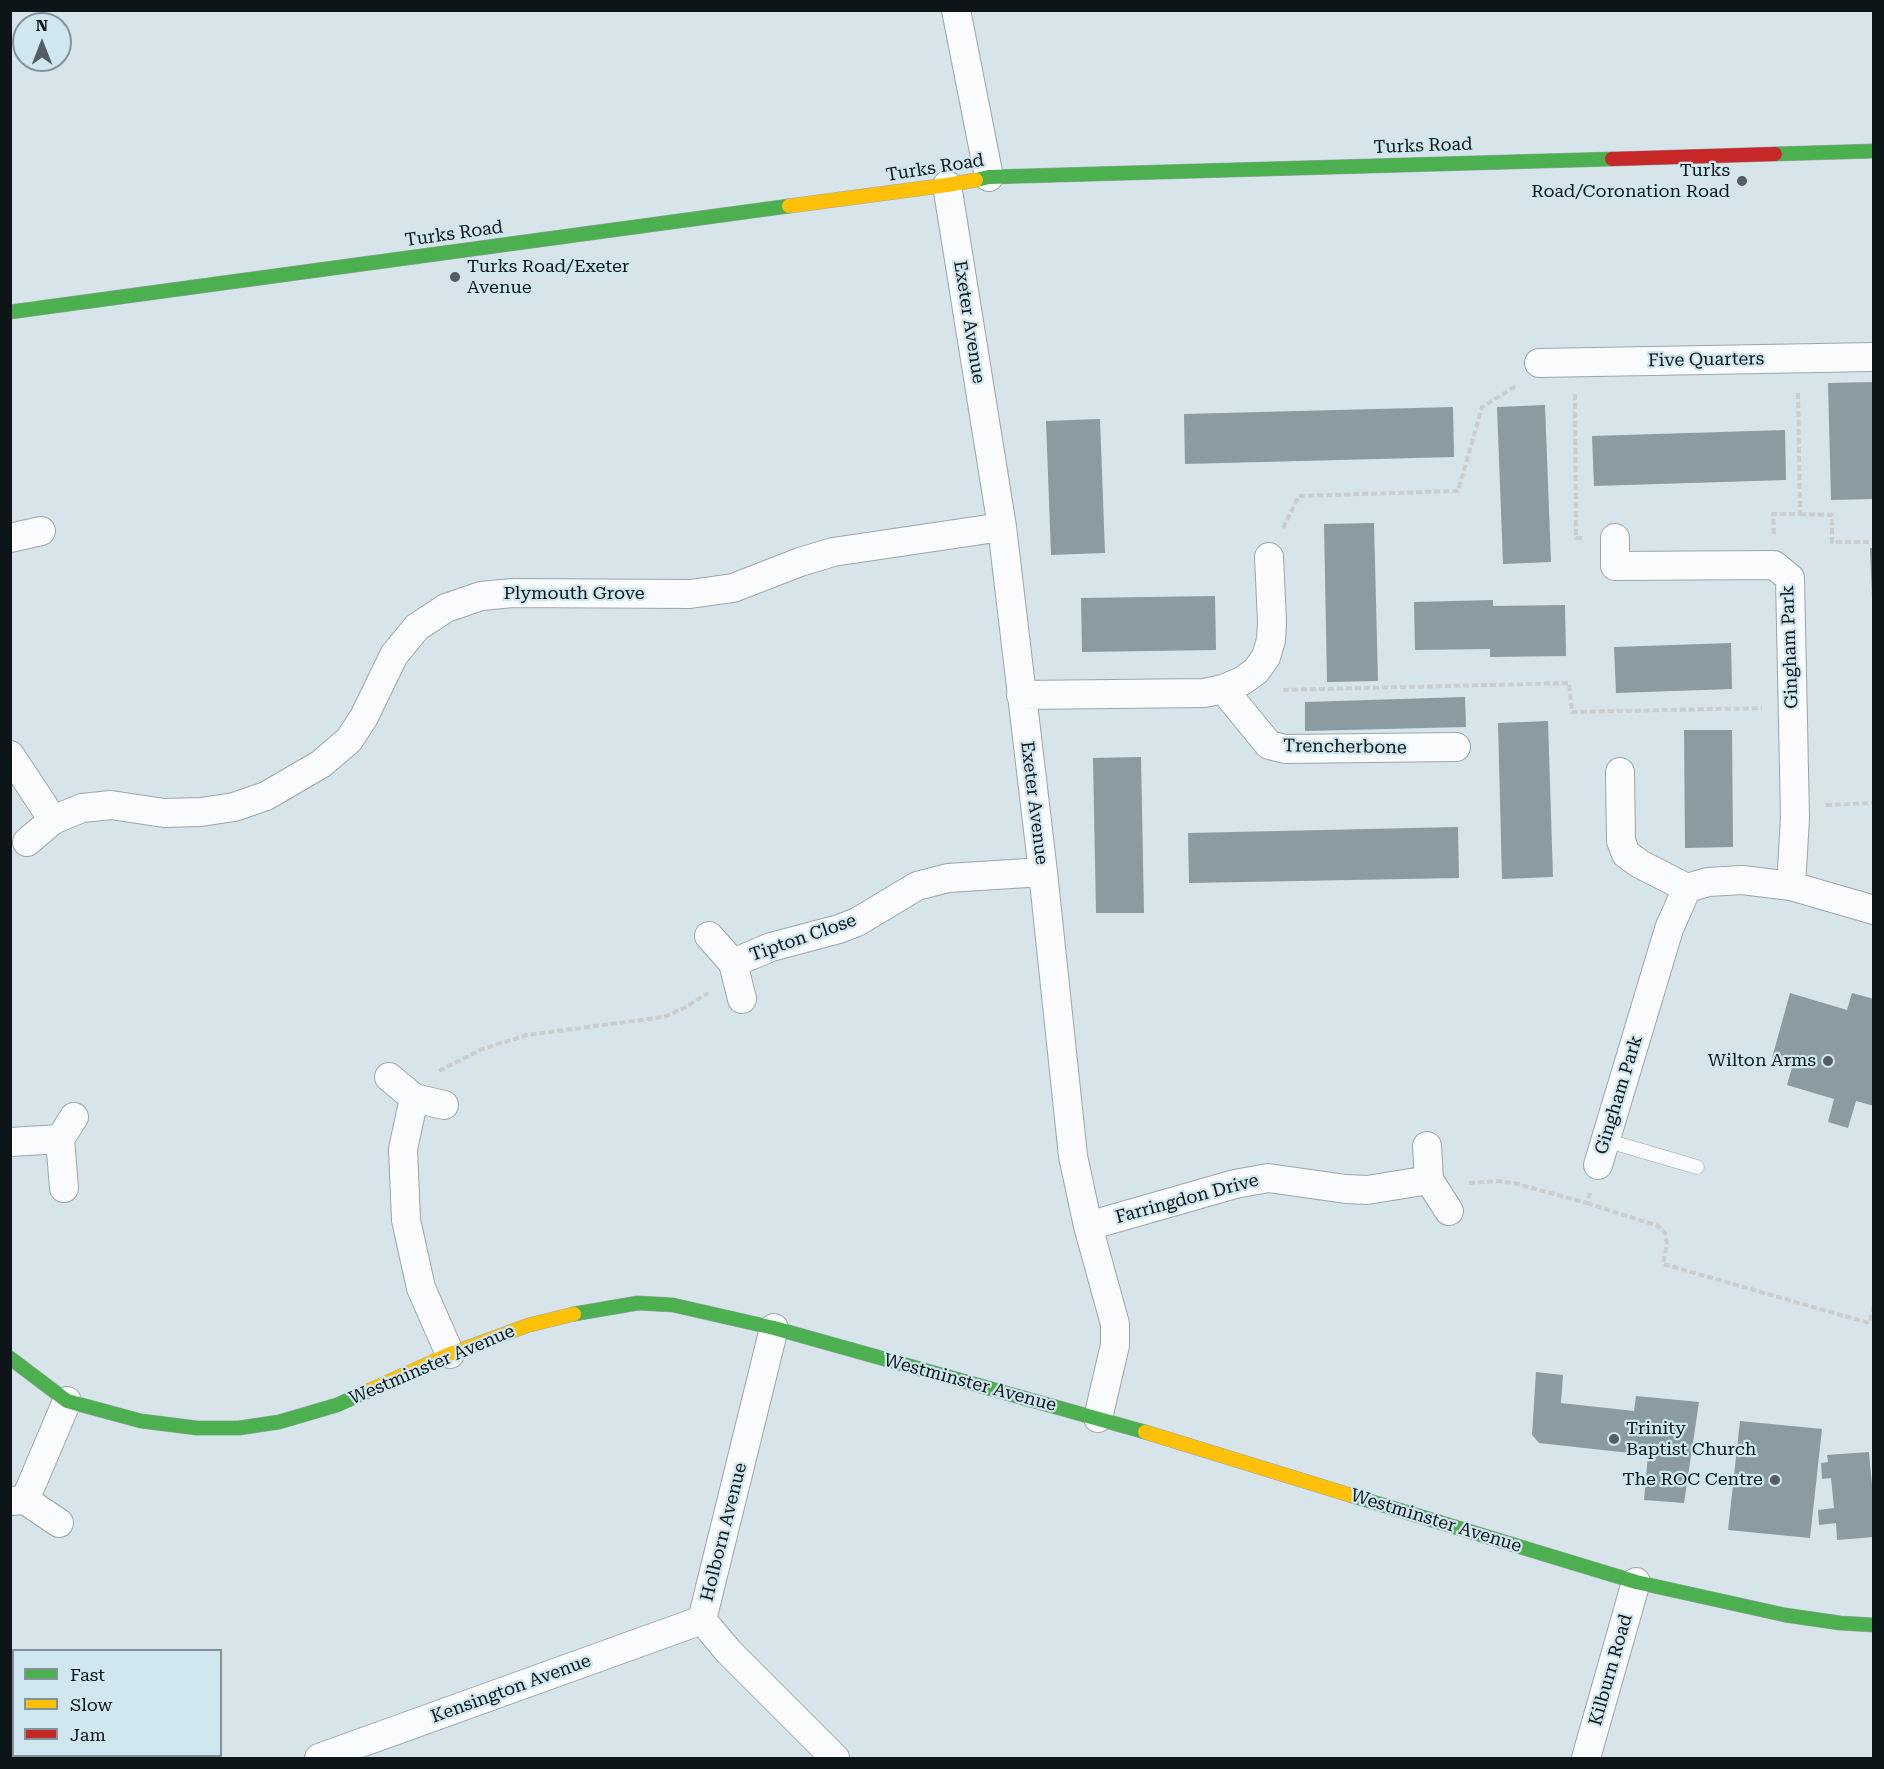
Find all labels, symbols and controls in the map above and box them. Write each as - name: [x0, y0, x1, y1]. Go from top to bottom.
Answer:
- north arrow: [12, 12, 72, 72]
- text: N: [36, 16, 48, 35]
- street label: Turks Road: [1373, 133, 1473, 159]
- street label: Turks Road: [884, 150, 986, 186]
- place label: Turks Road/Coronation Road: [1531, 160, 1730, 202]
- marker: Turks Road/Coronation Road: [1735, 174, 1749, 188]
- street label: Turks Road: [403, 216, 505, 252]
- place label: Turks Road/Exeter Avenue: [467, 256, 629, 298]
- street label: Exeter Avenue: [949, 259, 989, 385]
- marker: Turks Road/Exeter Avenue: [448, 270, 462, 284]
- street label: Five Quarters: [1648, 348, 1764, 372]
- street label: Plymouth Grove: [503, 583, 645, 605]
- street label: Gingham Park: [1777, 585, 1803, 709]
- street label: Trencherbone: [1283, 735, 1407, 759]
- street label: Exeter Avenue: [1016, 740, 1052, 866]
- street label: Tipton Close: [747, 910, 859, 966]
- street label: Gingham Park: [1591, 1033, 1647, 1157]
- place label: Wilton Arms: [1708, 1050, 1816, 1072]
- marker: Wilton Arms: [1821, 1054, 1835, 1068]
- street label: Farringdon Drive: [1113, 1170, 1261, 1228]
- street label: Westminster Avenue: [346, 1320, 518, 1410]
- street label: Westminster Avenue: [881, 1350, 1059, 1416]
- place label: Trinity Baptist Church: [1626, 1418, 1756, 1460]
- marker: Trinity Baptist Church: [1607, 1432, 1621, 1446]
- street label: Holborn Avenue: [696, 1460, 752, 1604]
- place label: The ROC Centre: [1622, 1469, 1763, 1491]
- marker: The ROC Centre: [1768, 1473, 1782, 1487]
- street label: Westminster Avenue: [1348, 1485, 1524, 1557]
- street label: Kilburn Road: [1585, 1612, 1637, 1728]
- legend: [12, 1649, 222, 1757]
- street label: Kensington Avenue: [428, 1650, 594, 1728]
- text: Fast: [70, 1664, 105, 1685]
- text: Slow: [70, 1694, 112, 1715]
- text: Jam: [70, 1724, 106, 1745]

